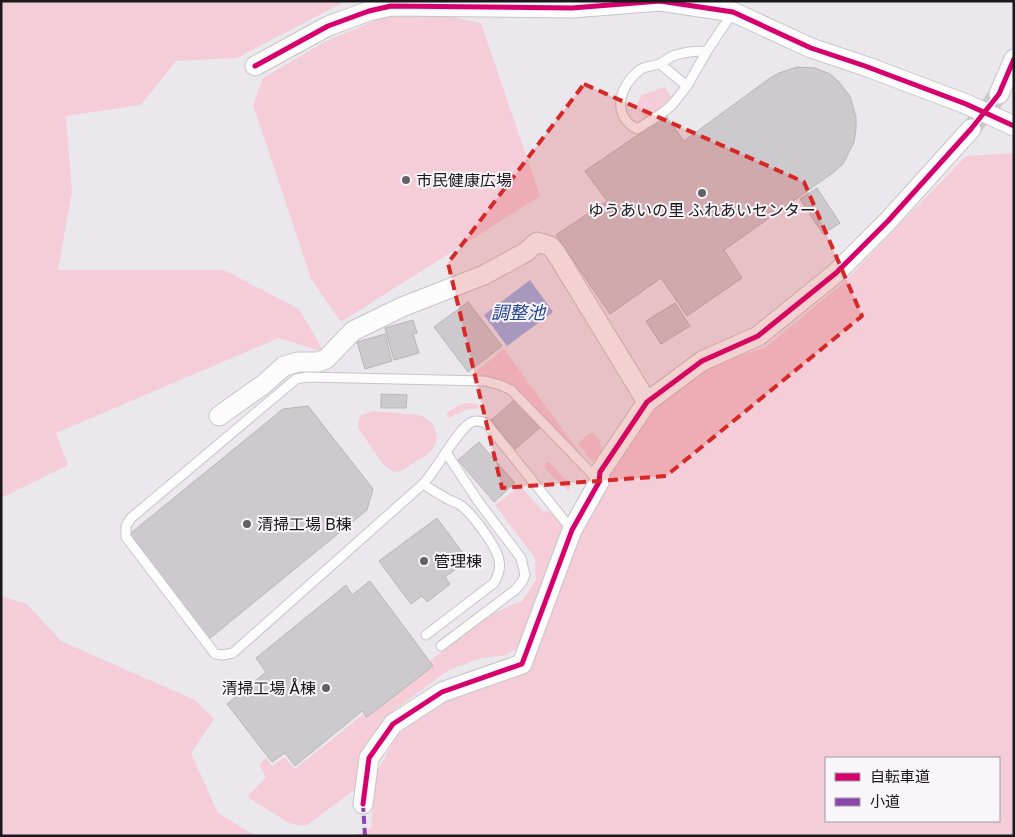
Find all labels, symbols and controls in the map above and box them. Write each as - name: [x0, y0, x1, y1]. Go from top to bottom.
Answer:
- place label: 市民健康広場: [416, 170, 512, 190]
- marker: 市民健康広場: [400, 174, 412, 186]
- marker: ゆうあいの里 ふれあいセンター: [696, 187, 708, 199]
- place label: ゆうあいの里 ふれあいセンター: [588, 200, 816, 220]
- water label: 調整池: [491, 301, 547, 323]
- place label: 清掃工場 B棟: [257, 514, 352, 534]
- marker: 清掃工場 B棟: [241, 518, 253, 530]
- place label: 管理棟: [434, 551, 482, 571]
- marker: 管理棟: [418, 555, 430, 567]
- place label: 清掃工場 Å棟: [221, 678, 316, 698]
- marker: 清掃工場 Å棟: [320, 682, 332, 694]
- legend: [825, 757, 1000, 822]
- text: 自転車道: [870, 767, 930, 785]
- text: 小道: [870, 792, 900, 810]

